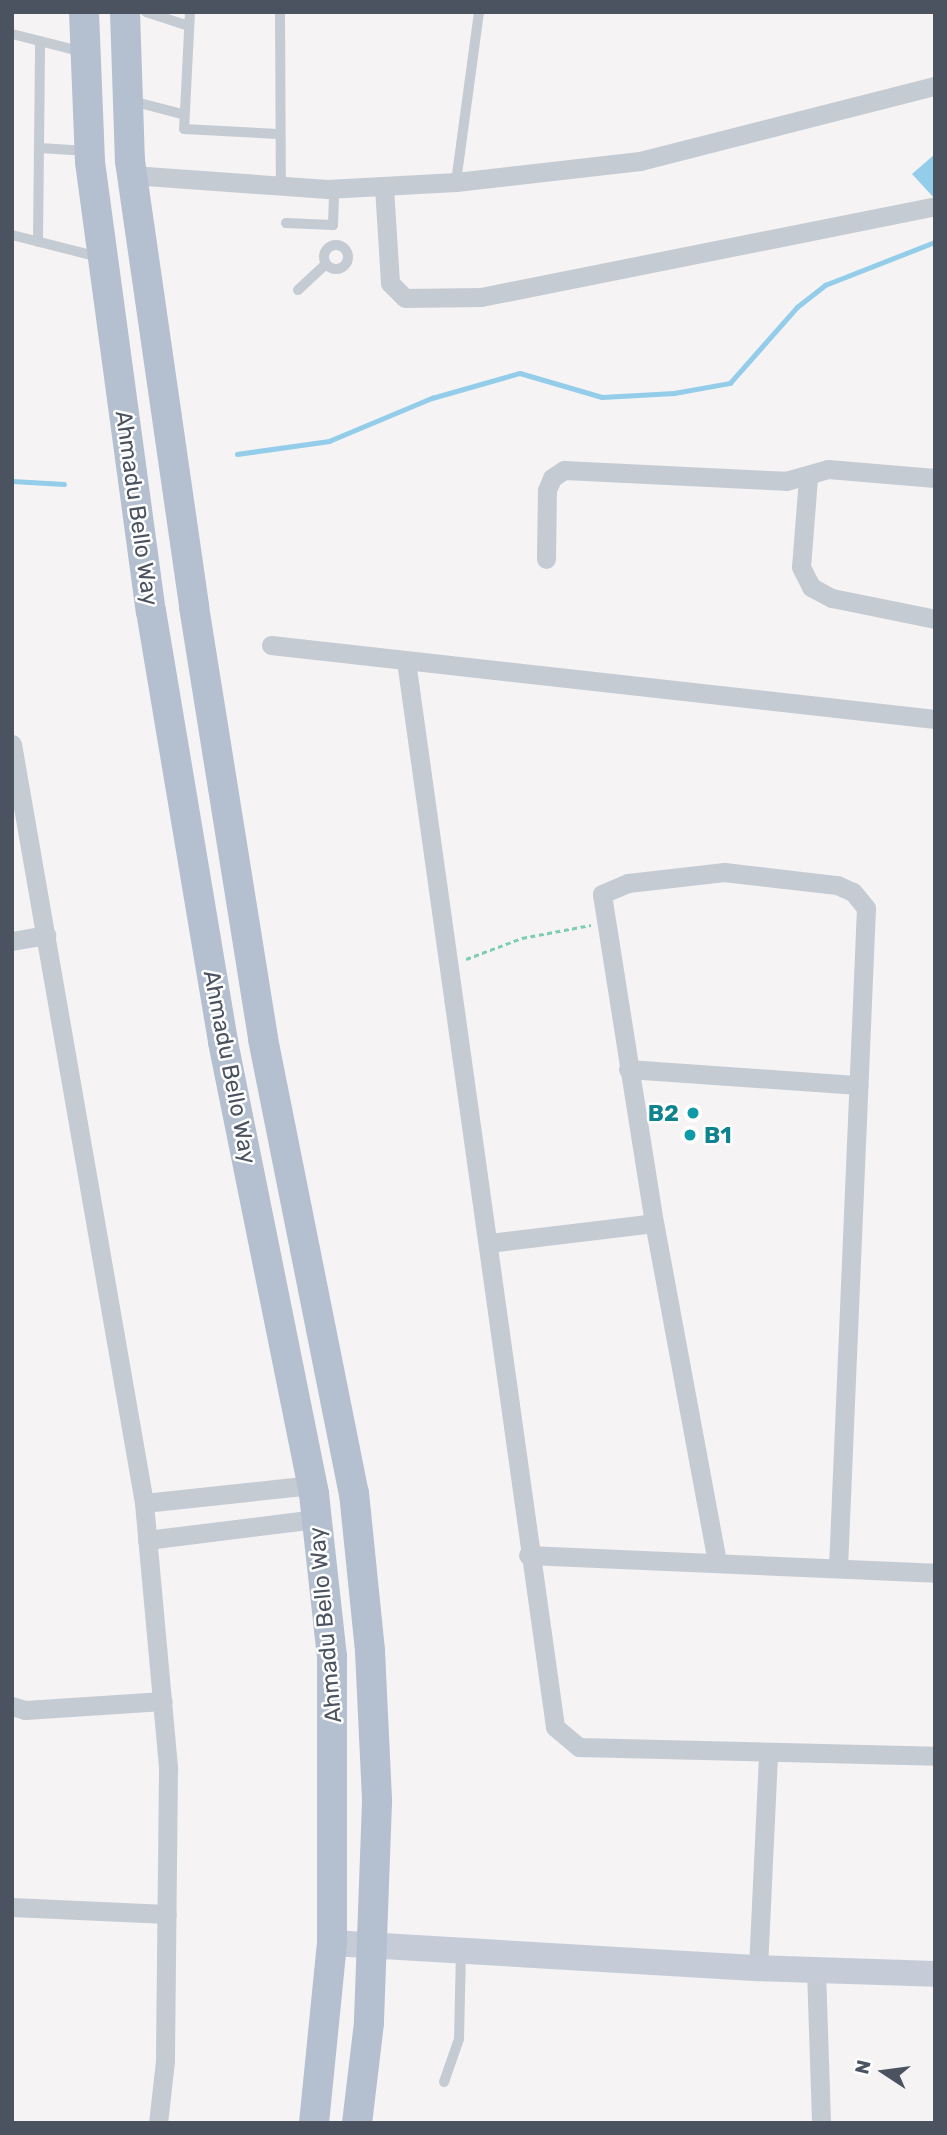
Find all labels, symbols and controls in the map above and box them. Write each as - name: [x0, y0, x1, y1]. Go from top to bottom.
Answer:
- street label: Ahmadu Bello Way: [110, 409, 164, 607]
- street label: Ahmadu Bello Way: [198, 968, 262, 1166]
- place label: B2: [648, 1099, 679, 1127]
- marker: B2: [685, 1105, 701, 1121]
- place label: B1: [704, 1121, 732, 1149]
- marker: B1: [682, 1127, 698, 1143]
- street label: Ahmadu Bello Way: [303, 1526, 347, 1724]
- north arrow: [849, 2037, 919, 2107]
- text: N: [850, 2058, 876, 2076]

